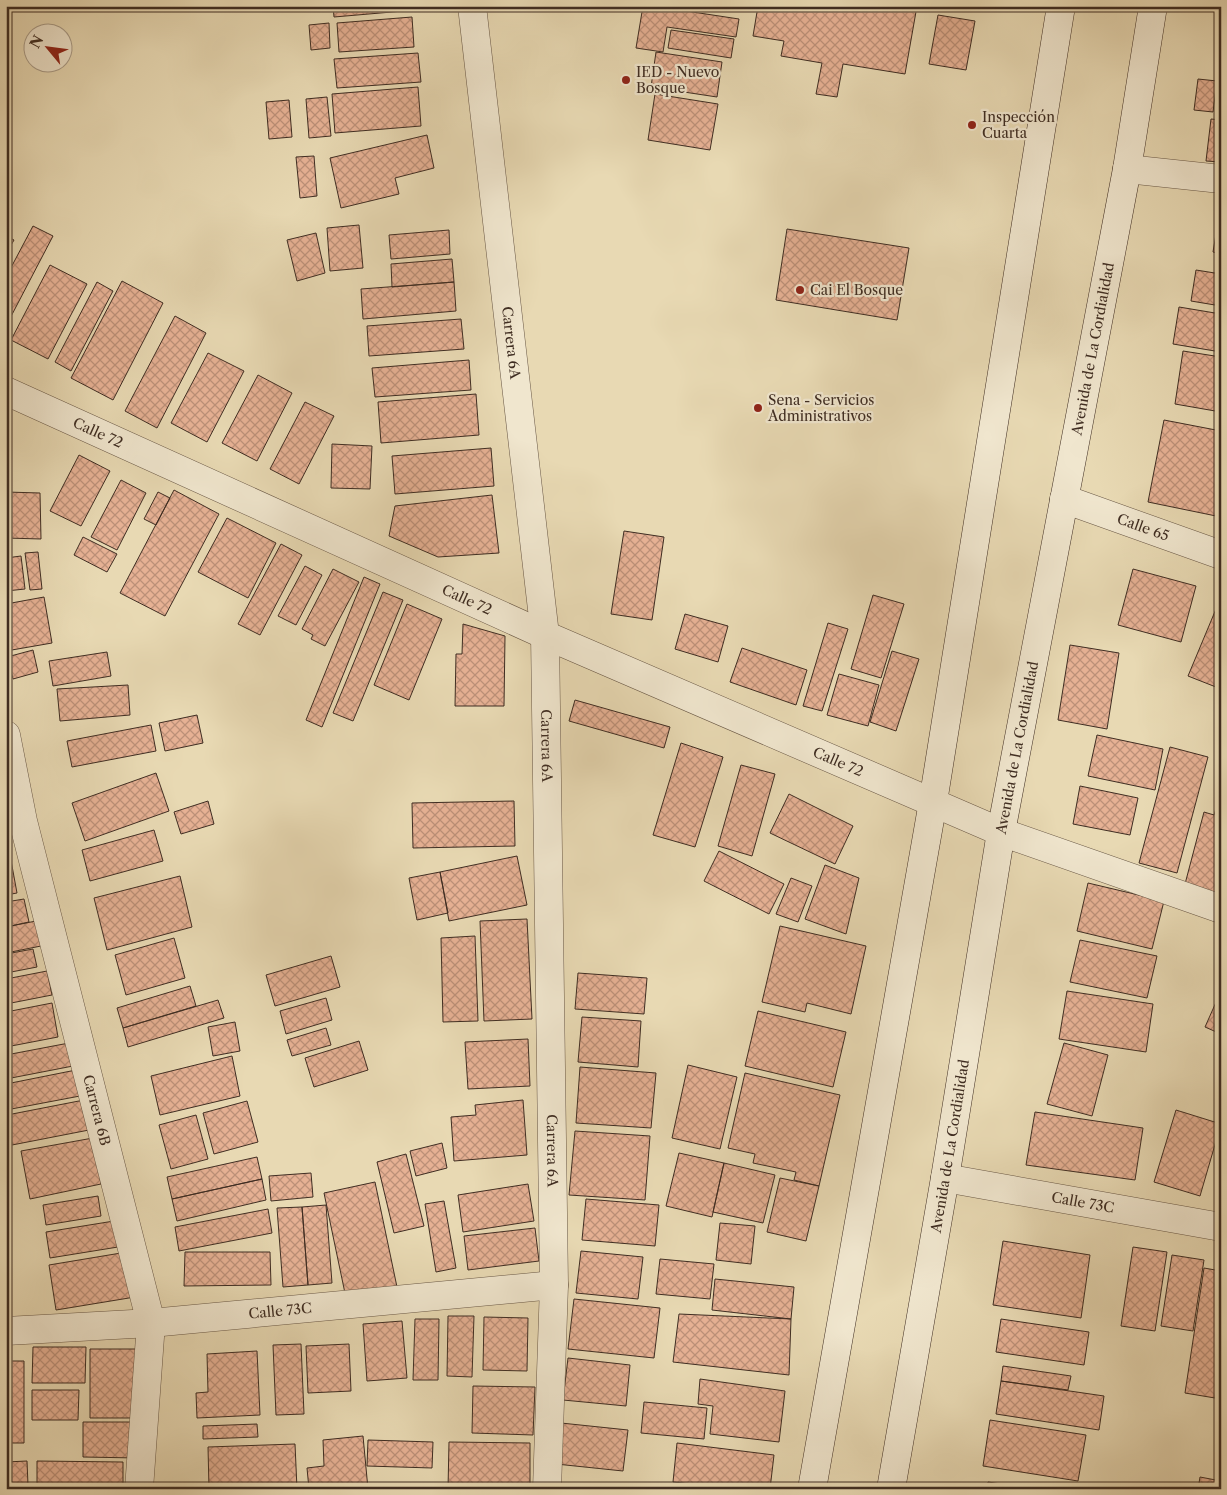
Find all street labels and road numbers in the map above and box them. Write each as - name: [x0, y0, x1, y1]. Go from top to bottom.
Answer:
- street label: Avenida de La Cordialidad: [1067, 260, 1118, 438]
- street label: Carrera 6A: [498, 305, 524, 381]
- street label: Calle 72: [70, 414, 126, 452]
- street label: Calle 65: [1115, 510, 1172, 545]
- street label: Calle 72: [439, 581, 495, 619]
- street label: Avenida de La Cordialidad: [992, 659, 1042, 837]
- street label: Carrera 6A: [537, 709, 556, 783]
- street label: Calle 72: [810, 743, 866, 780]
- street label: Avenida de La Cordialidad: [926, 1058, 973, 1235]
- street label: Carrera 6B: [79, 1073, 114, 1148]
- street label: Carrera 6A: [543, 1114, 562, 1188]
- street label: Calle 73C: [1050, 1188, 1116, 1217]
- street label: Calle 73C: [248, 1299, 313, 1323]

